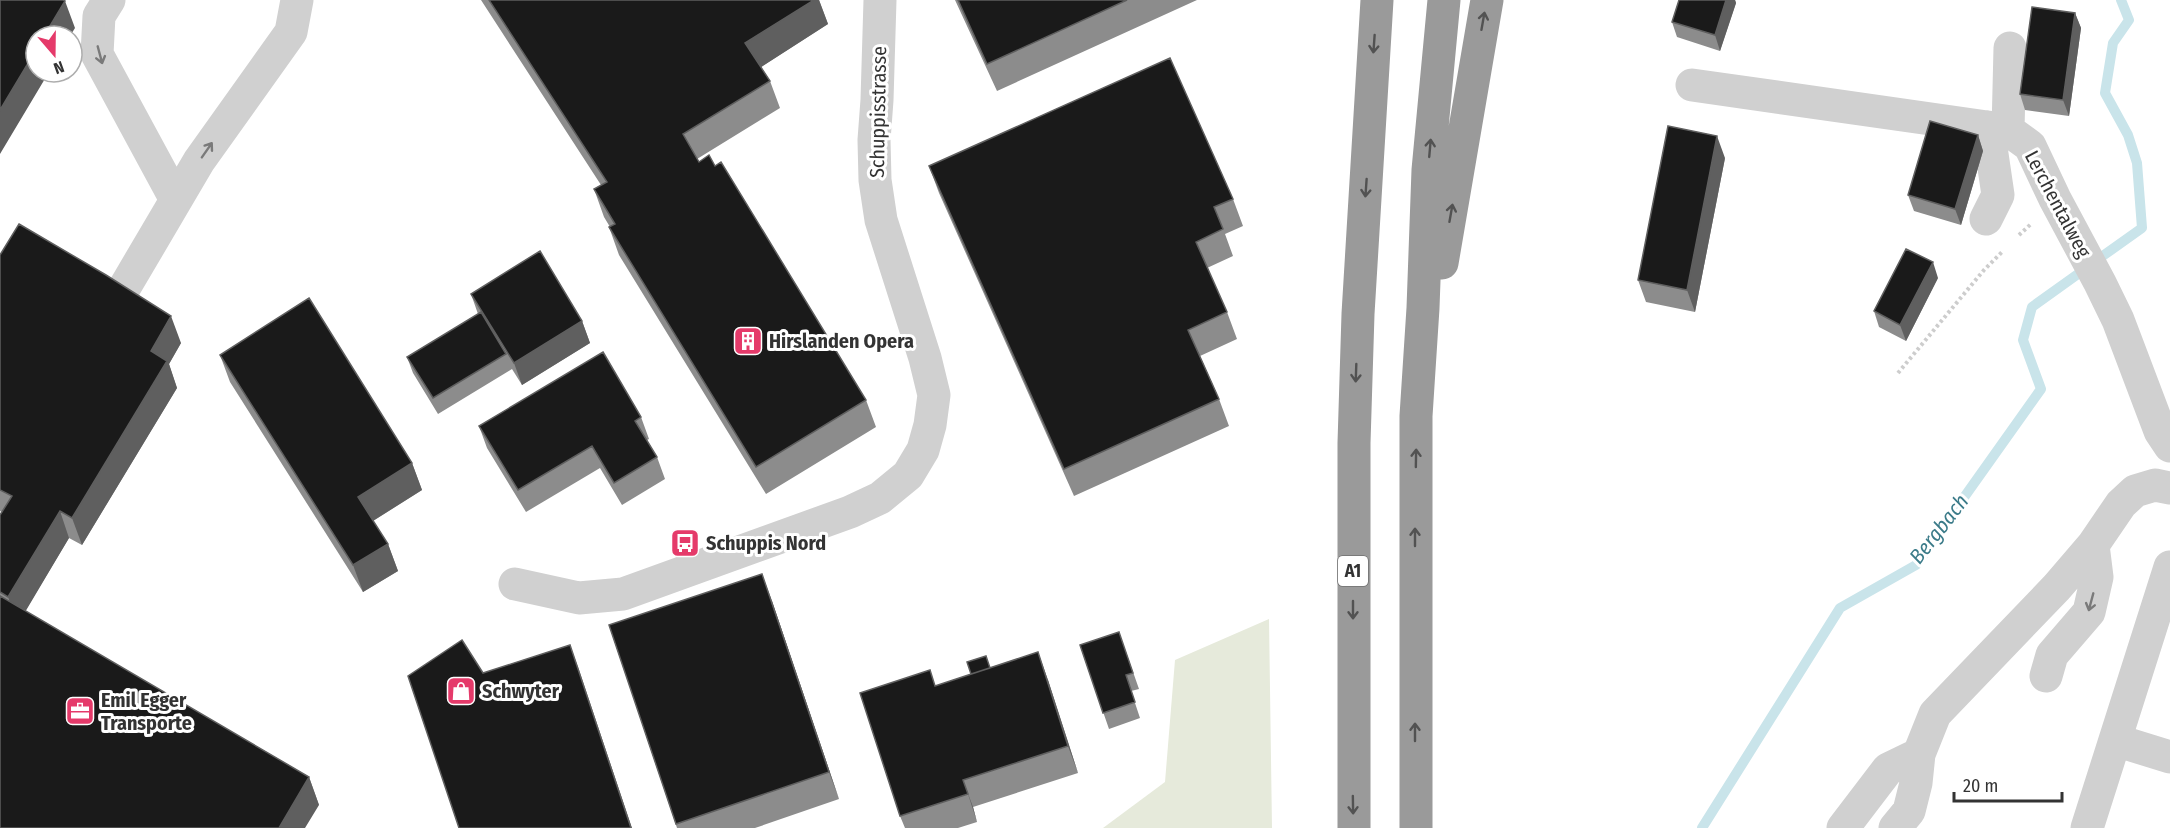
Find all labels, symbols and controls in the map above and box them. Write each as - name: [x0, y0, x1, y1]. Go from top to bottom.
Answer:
- one-way arrow: [1478, 12, 1489, 31]
- north arrow: [24, 24, 84, 84]
- one-way arrow: [1368, 34, 1379, 53]
- one-way arrow: [95, 45, 107, 64]
- street label: Schuppisstrasse: [865, 46, 891, 178]
- text: N: [51, 57, 67, 78]
- one-way arrow: [1425, 138, 1436, 158]
- one-way arrow: [201, 143, 213, 159]
- street label: Lerchentalweg: [2020, 146, 2097, 262]
- one-way arrow: [1360, 178, 1371, 198]
- one-way arrow: [1445, 204, 1456, 224]
- building icon: Hirslanden Opera: [732, 325, 764, 357]
- place label: Hirslanden Opera: [769, 329, 914, 353]
- one-way arrow: [1350, 362, 1362, 382]
- one-way arrow: [1410, 448, 1421, 468]
- water label: Bergbach: [1904, 489, 1974, 569]
- bus stop icon: Schuppis Nord: [669, 527, 701, 559]
- one-way arrow: [1409, 528, 1421, 548]
- place label: Schuppis Nord: [706, 531, 826, 555]
- road number: A1: [1338, 556, 1368, 586]
- one-way arrow: [2084, 592, 2096, 611]
- one-way arrow: [1347, 599, 1359, 619]
- shop icon: Schwyter: [445, 675, 477, 707]
- place label: Schwyter: [482, 679, 560, 703]
- place label: Emil Egger Transporte: [101, 688, 192, 735]
- office icon: Emil Egger Transporte: [64, 695, 96, 727]
- one-way arrow: [1409, 723, 1421, 743]
- scale bar: [1954, 765, 2062, 803]
- text: 20 m: [1963, 775, 1998, 797]
- one-way arrow: [1347, 794, 1359, 814]

